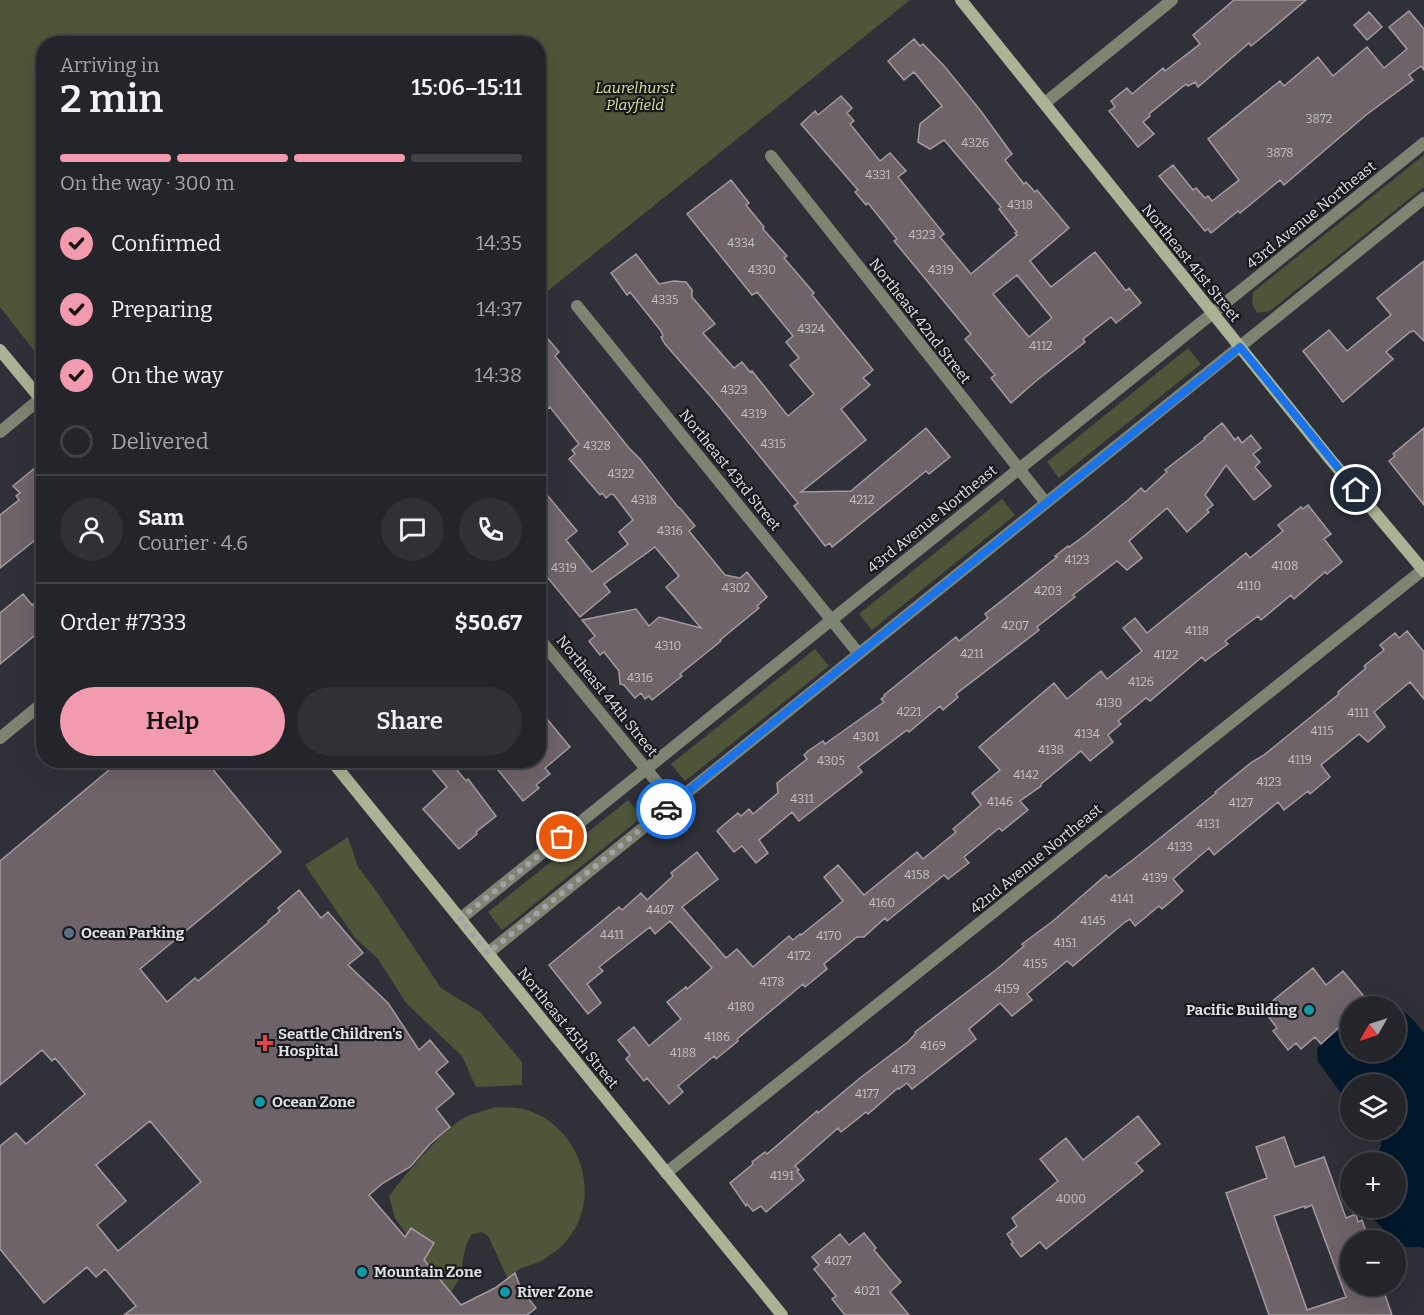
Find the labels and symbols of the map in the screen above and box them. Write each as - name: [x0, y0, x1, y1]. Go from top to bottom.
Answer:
- park label: Laurelhurst Playfield: [595, 79, 675, 114]
- house number: 3872: [1306, 112, 1332, 126]
- house number: 4326: [961, 136, 989, 150]
- house number: 3878: [1266, 146, 1294, 160]
- street label: 43rd Avenue Northeast: [1243, 157, 1380, 273]
- house number: 4331: [865, 168, 891, 182]
- house number: 4318: [1007, 198, 1033, 212]
- street label: Northeast 41st Street: [1138, 200, 1244, 326]
- house number: 4323: [908, 228, 936, 242]
- house number: 4334: [727, 236, 755, 250]
- street label: Northeast 42nd Street: [865, 255, 975, 388]
- house number: 4330: [748, 263, 776, 277]
- house number: 4319: [928, 263, 954, 277]
- house number: 4335: [652, 293, 678, 307]
- house number: 4324: [797, 322, 825, 336]
- house number: 4112: [1029, 339, 1053, 353]
- house number: 4323: [720, 383, 748, 397]
- street label: Northeast 43rd Street: [675, 406, 785, 535]
- house number: 4319: [741, 407, 767, 421]
- house number: 4315: [760, 437, 786, 451]
- house number: 4328: [583, 439, 611, 453]
- street label: 43rd Avenue Northeast: [864, 461, 1001, 577]
- pin: [1330, 464, 1381, 515]
- house number: 4322: [608, 467, 634, 481]
- house number: 4318: [631, 493, 657, 507]
- house number: 4212: [850, 493, 874, 507]
- house number: 4316: [657, 524, 683, 538]
- house number: 4123: [1064, 553, 1090, 567]
- house number: 4108: [1272, 559, 1298, 573]
- house number: 4319: [551, 561, 577, 575]
- house number: 4110: [1237, 579, 1261, 593]
- house number: 4302: [722, 581, 750, 595]
- house number: 4203: [1034, 584, 1062, 598]
- house number: 4207: [1001, 619, 1029, 633]
- house number: 4118: [1185, 624, 1209, 638]
- street label: Northeast 44th Street: [552, 632, 662, 761]
- house number: 4310: [655, 639, 681, 653]
- house number: 4211: [960, 647, 984, 661]
- house number: 4122: [1154, 648, 1178, 662]
- house number: 4316: [627, 671, 653, 685]
- house number: 4126: [1128, 675, 1154, 689]
- house number: 4130: [1096, 696, 1122, 710]
- house number: 4221: [897, 705, 922, 719]
- house number: 4111: [1347, 706, 1369, 720]
- house number: 4115: [1310, 724, 1334, 738]
- house number: 4134: [1074, 727, 1100, 741]
- house number: 4301: [853, 730, 879, 744]
- house number: 4138: [1038, 743, 1064, 757]
- house number: 4119: [1288, 753, 1312, 767]
- house number: 4305: [817, 754, 845, 768]
- house number: 4142: [1013, 768, 1039, 782]
- house number: 4123: [1256, 775, 1282, 789]
- courier: [636, 779, 696, 839]
- house number: 4311: [790, 792, 814, 806]
- house number: 4146: [987, 795, 1013, 809]
- house number: 4127: [1229, 796, 1253, 810]
- street label: 42nd Avenue Northeast: [966, 800, 1106, 918]
- pin: [536, 811, 587, 862]
- house number: 4131: [1196, 817, 1220, 831]
- house number: 4133: [1167, 840, 1193, 854]
- house number: 4158: [904, 868, 930, 882]
- house number: 4139: [1142, 871, 1168, 885]
- house number: 4141: [1110, 892, 1134, 906]
- house number: 4160: [869, 896, 895, 910]
- house number: 4407: [646, 903, 674, 917]
- house number: 4145: [1080, 914, 1106, 928]
- place label: Ocean Parking: [81, 924, 185, 942]
- marker: Ocean Parking: [62, 926, 76, 940]
- house number: 4411: [600, 928, 624, 942]
- house number: 4170: [816, 929, 842, 943]
- house number: 4151: [1053, 936, 1077, 950]
- house number: 4172: [787, 949, 811, 963]
- house number: 4155: [1023, 957, 1047, 971]
- street label: Northeast 45th Street: [514, 964, 623, 1092]
- house number: 4178: [760, 975, 784, 989]
- house number: 4159: [994, 982, 1020, 996]
- north arrow: [1340, 996, 1406, 1062]
- house number: 4180: [728, 1000, 754, 1014]
- place label: Pacific Building: [1186, 1001, 1297, 1019]
- marker: Pacific Building: [1302, 1003, 1316, 1017]
- place label: Seattle Children's Hospital: [278, 1025, 402, 1060]
- house number: 4186: [704, 1030, 730, 1044]
- marker: Seattle Children's Hospital: [256, 1034, 274, 1052]
- house number: 4169: [920, 1039, 946, 1053]
- house number: 4188: [670, 1046, 696, 1060]
- house number: 4173: [892, 1063, 916, 1077]
- house number: 4177: [855, 1087, 879, 1101]
- place label: Ocean Zone: [272, 1093, 355, 1111]
- marker: Ocean Zone: [253, 1095, 267, 1109]
- house number: 4191: [770, 1169, 794, 1183]
- house number: 4000: [1056, 1192, 1086, 1206]
- house number: 4027: [824, 1254, 852, 1268]
- place label: Mountain Zone: [374, 1263, 482, 1281]
- marker: Mountain Zone: [355, 1265, 369, 1279]
- place label: River Zone: [517, 1283, 593, 1301]
- house number: 4021: [854, 1284, 880, 1298]
- marker: River Zone: [498, 1285, 512, 1299]

